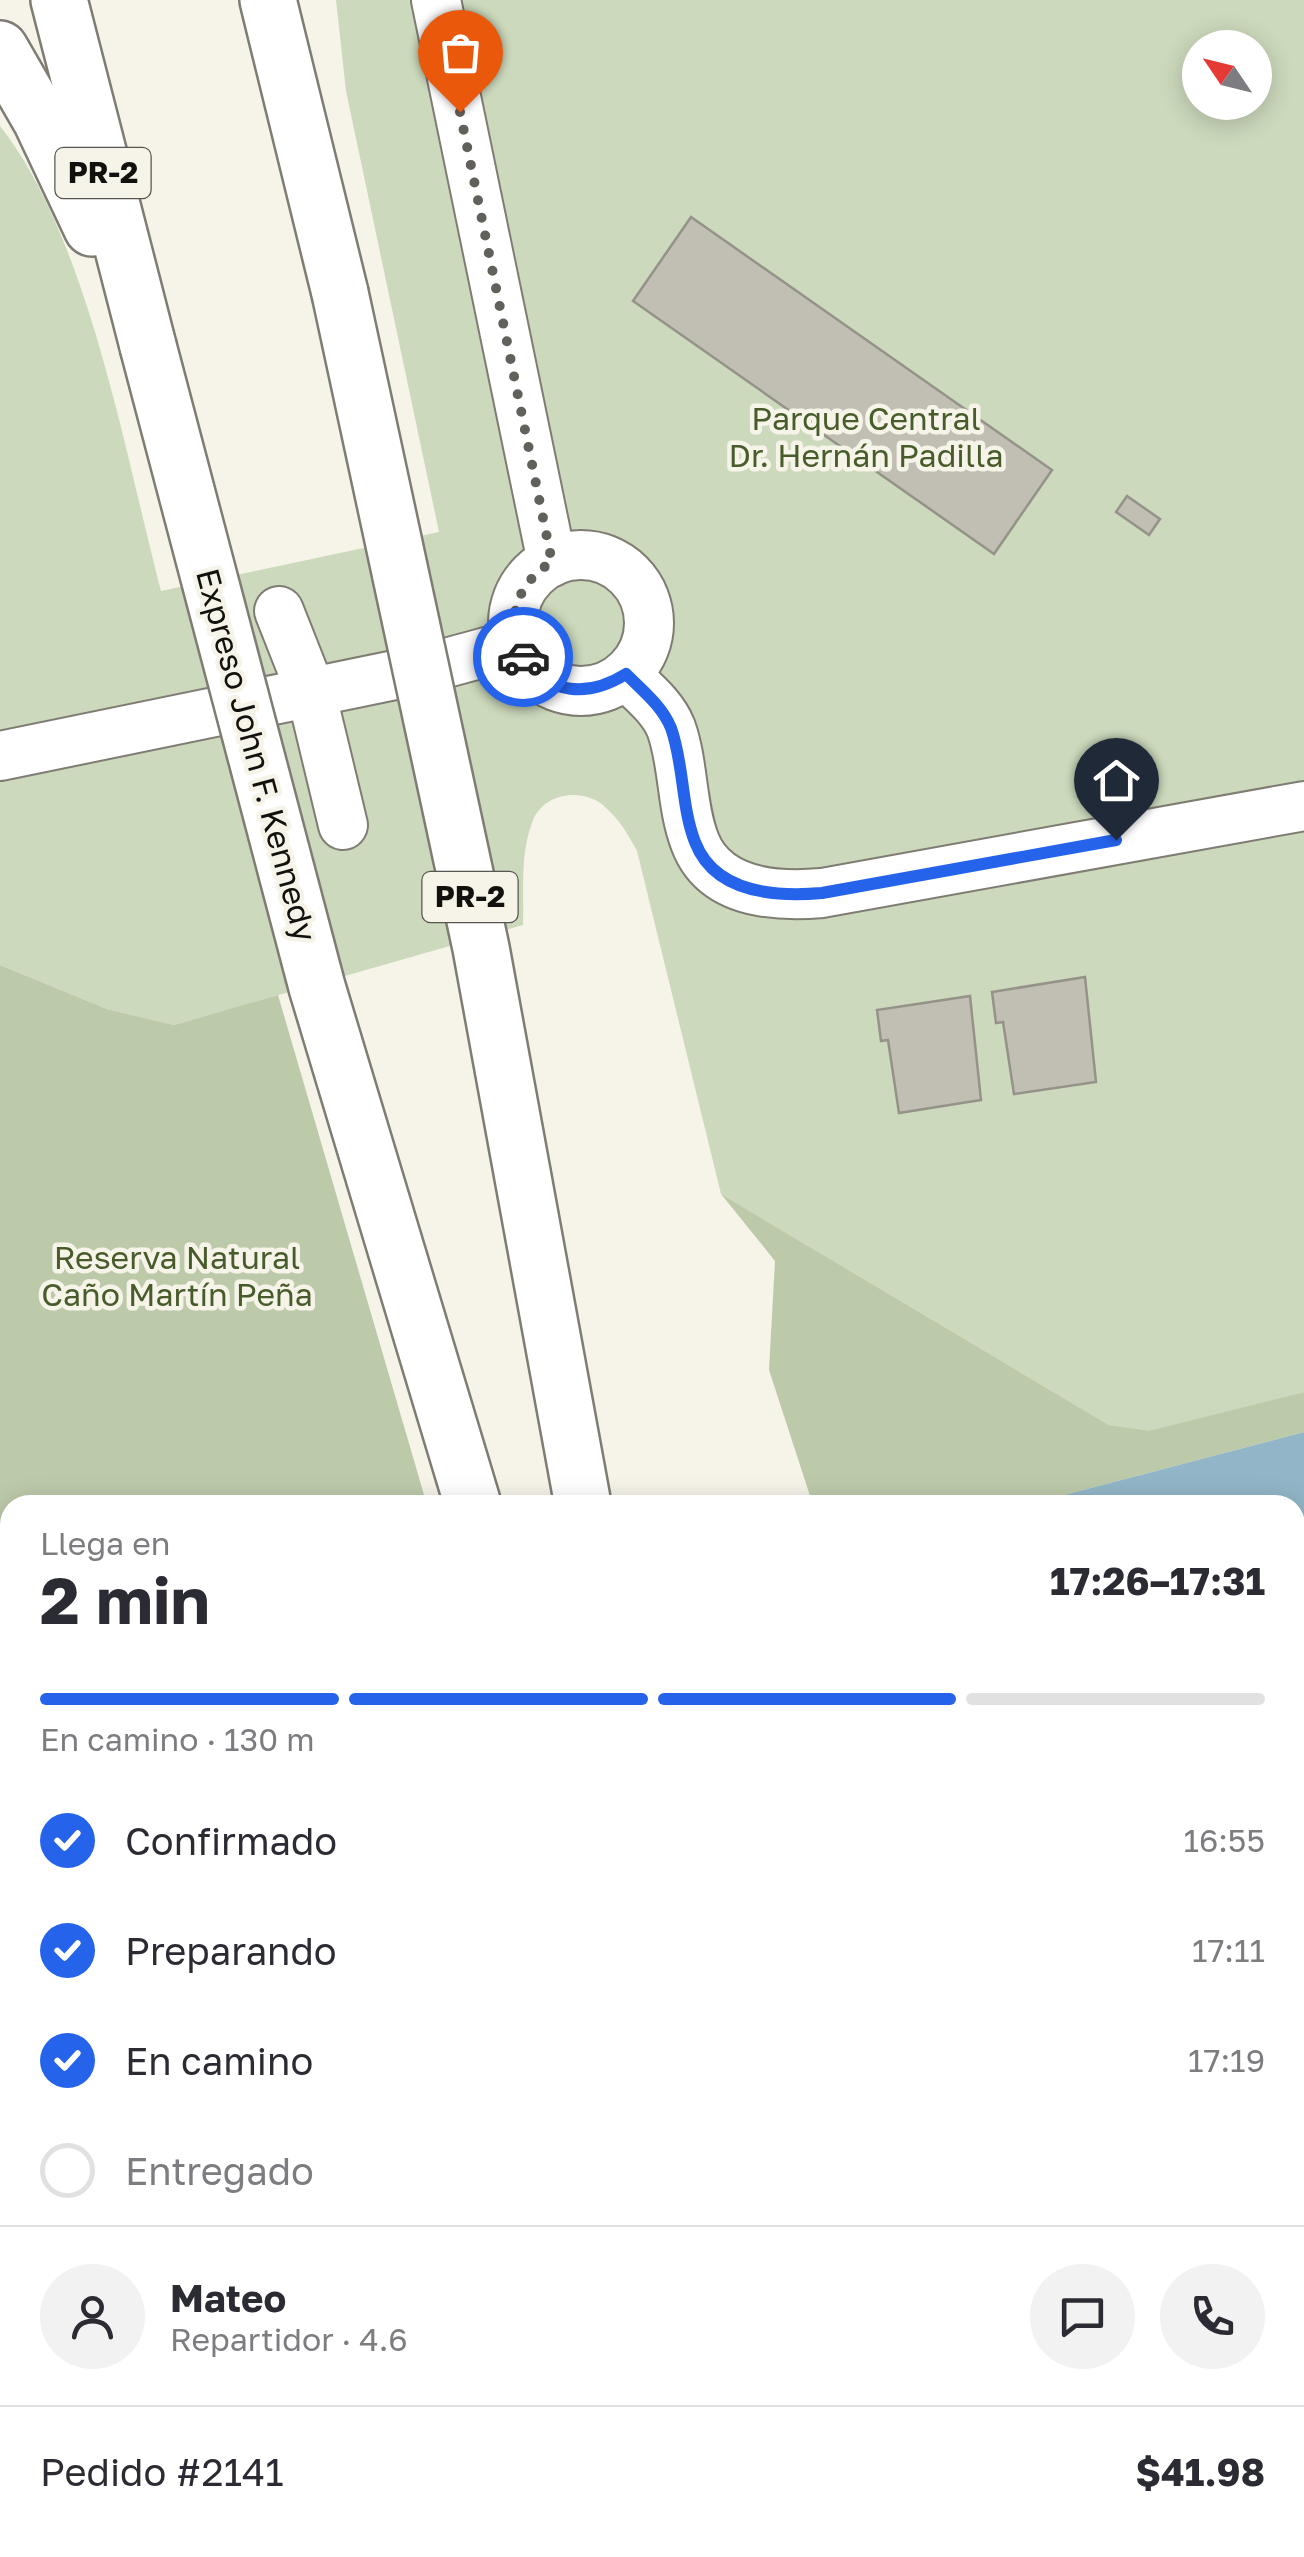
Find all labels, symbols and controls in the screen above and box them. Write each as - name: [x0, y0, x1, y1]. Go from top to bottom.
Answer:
- pin: [418, 10, 503, 113]
- icon: bag: [433, 25, 488, 80]
- north arrow: [1182, 30, 1272, 120]
- map controls: [1182, 30, 1272, 120]
- road number: PR-2: [56, 148, 150, 198]
- park label: Parque Central Dr. Hernán Padilla: [729, 399, 1003, 474]
- street label: Expreso John F. Kennedy: [189, 564, 325, 945]
- courier: [473, 607, 573, 707]
- icon: car: [496, 630, 551, 685]
- pin: [1074, 738, 1159, 841]
- icon: home: [1089, 753, 1144, 808]
- road number: PR-2: [422, 872, 518, 922]
- park label: Reserva Natural Caño Martín Peña: [41, 1238, 313, 1313]
- text: Llega en: [40, 1524, 170, 1562]
- text: 17:26–17:31: [1050, 1558, 1265, 1603]
- text: 2 min: [40, 1560, 210, 1638]
- text: En camino · 130 m: [40, 1720, 315, 1758]
- icon: check: [40, 1813, 95, 1868]
- text: Confirmado: [125, 1818, 337, 1863]
- text: 16:55: [1183, 1821, 1265, 1859]
- icon: check: [40, 1923, 95, 1978]
- text: Preparando: [125, 1928, 337, 1973]
- text: 17:11: [1192, 1931, 1265, 1969]
- icon: check: [40, 2033, 95, 2088]
- text: En camino: [125, 2038, 313, 2083]
- text: 17:19: [1188, 2041, 1265, 2079]
- text: Entregado: [125, 2148, 314, 2193]
- button: person: [40, 2264, 145, 2369]
- button: chat: [1030, 2264, 1135, 2369]
- button: phone: [1160, 2264, 1265, 2369]
- text: Mateo: [170, 2275, 286, 2320]
- text: Repartidor · 4.6: [170, 2320, 408, 2358]
- text: Pedido #2141: [40, 2449, 284, 2494]
- text: $41.98: [1136, 2449, 1265, 2494]

